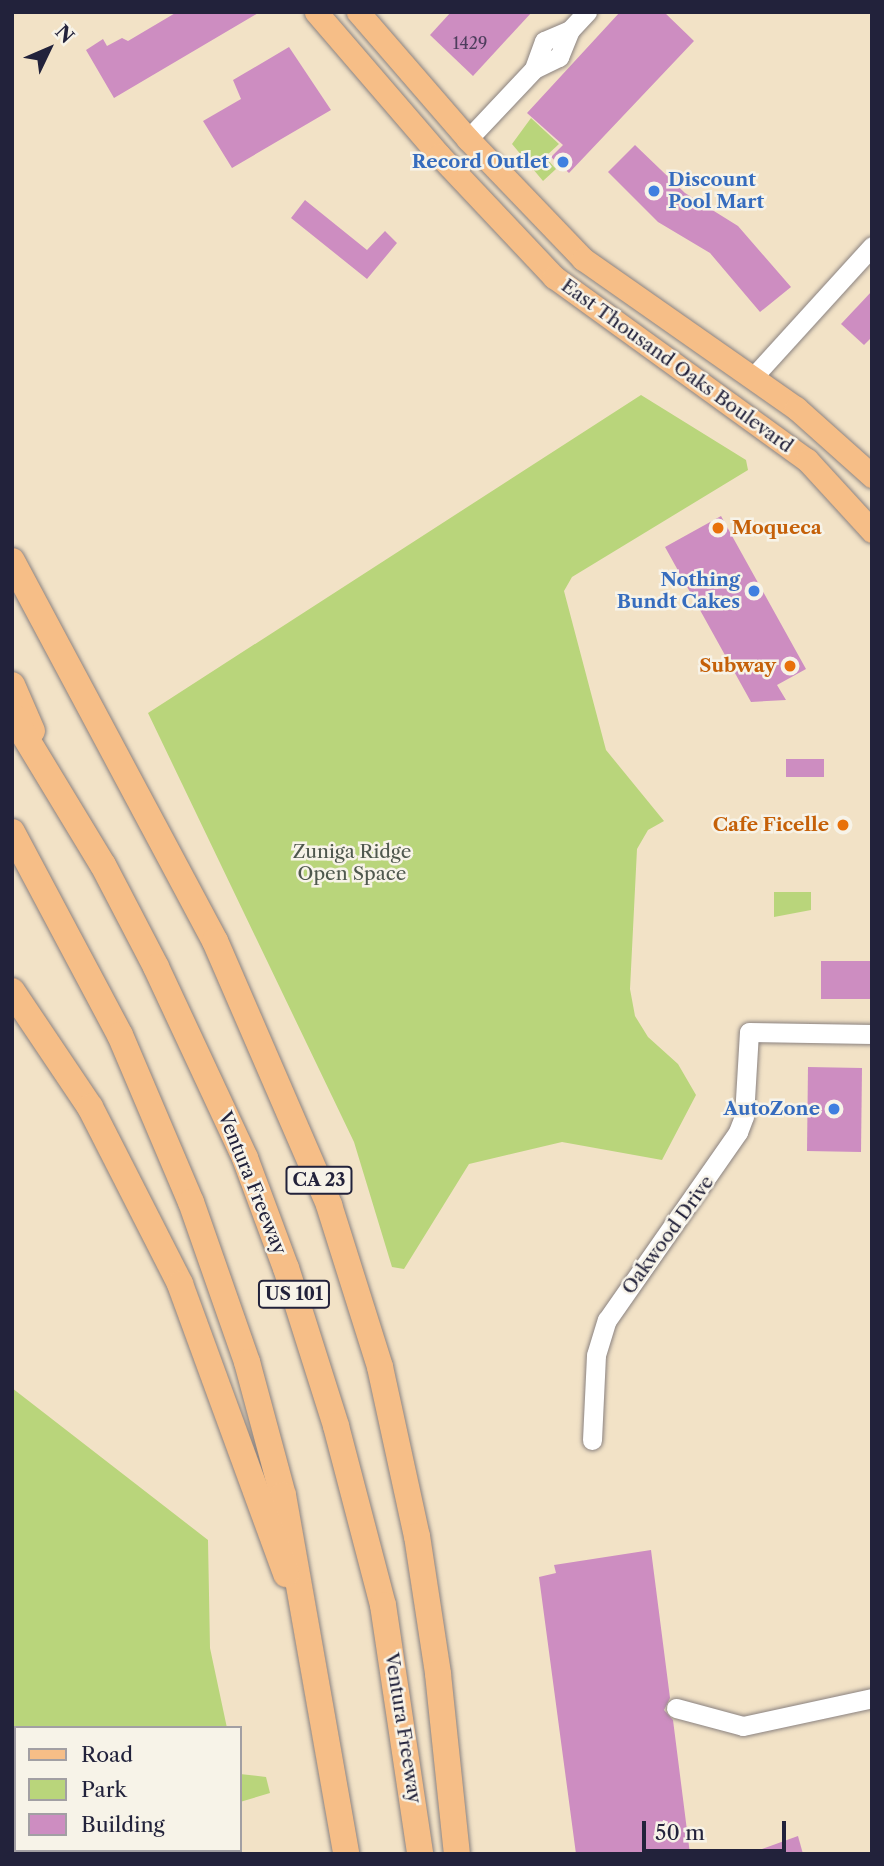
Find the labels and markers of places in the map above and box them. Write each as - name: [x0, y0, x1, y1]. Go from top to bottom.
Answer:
- place label: Record Outlet: [412, 151, 549, 173]
- marker: Record Outlet: [555, 154, 571, 170]
- place label: Discount Pool Mart: [668, 169, 764, 213]
- marker: Discount Pool Mart: [646, 183, 662, 199]
- place label: Moqueca: [732, 517, 822, 539]
- marker: Moqueca: [710, 520, 726, 536]
- place label: Nothing Bundt Cakes: [617, 569, 740, 613]
- marker: Nothing Bundt Cakes: [746, 583, 762, 599]
- place label: Subway: [699, 655, 776, 677]
- marker: Subway: [782, 658, 798, 674]
- place label: Cafe Ficelle: [713, 814, 829, 836]
- marker: Cafe Ficelle: [835, 817, 851, 833]
- place label: AutoZone: [723, 1098, 820, 1120]
- marker: AutoZone: [826, 1101, 842, 1117]

